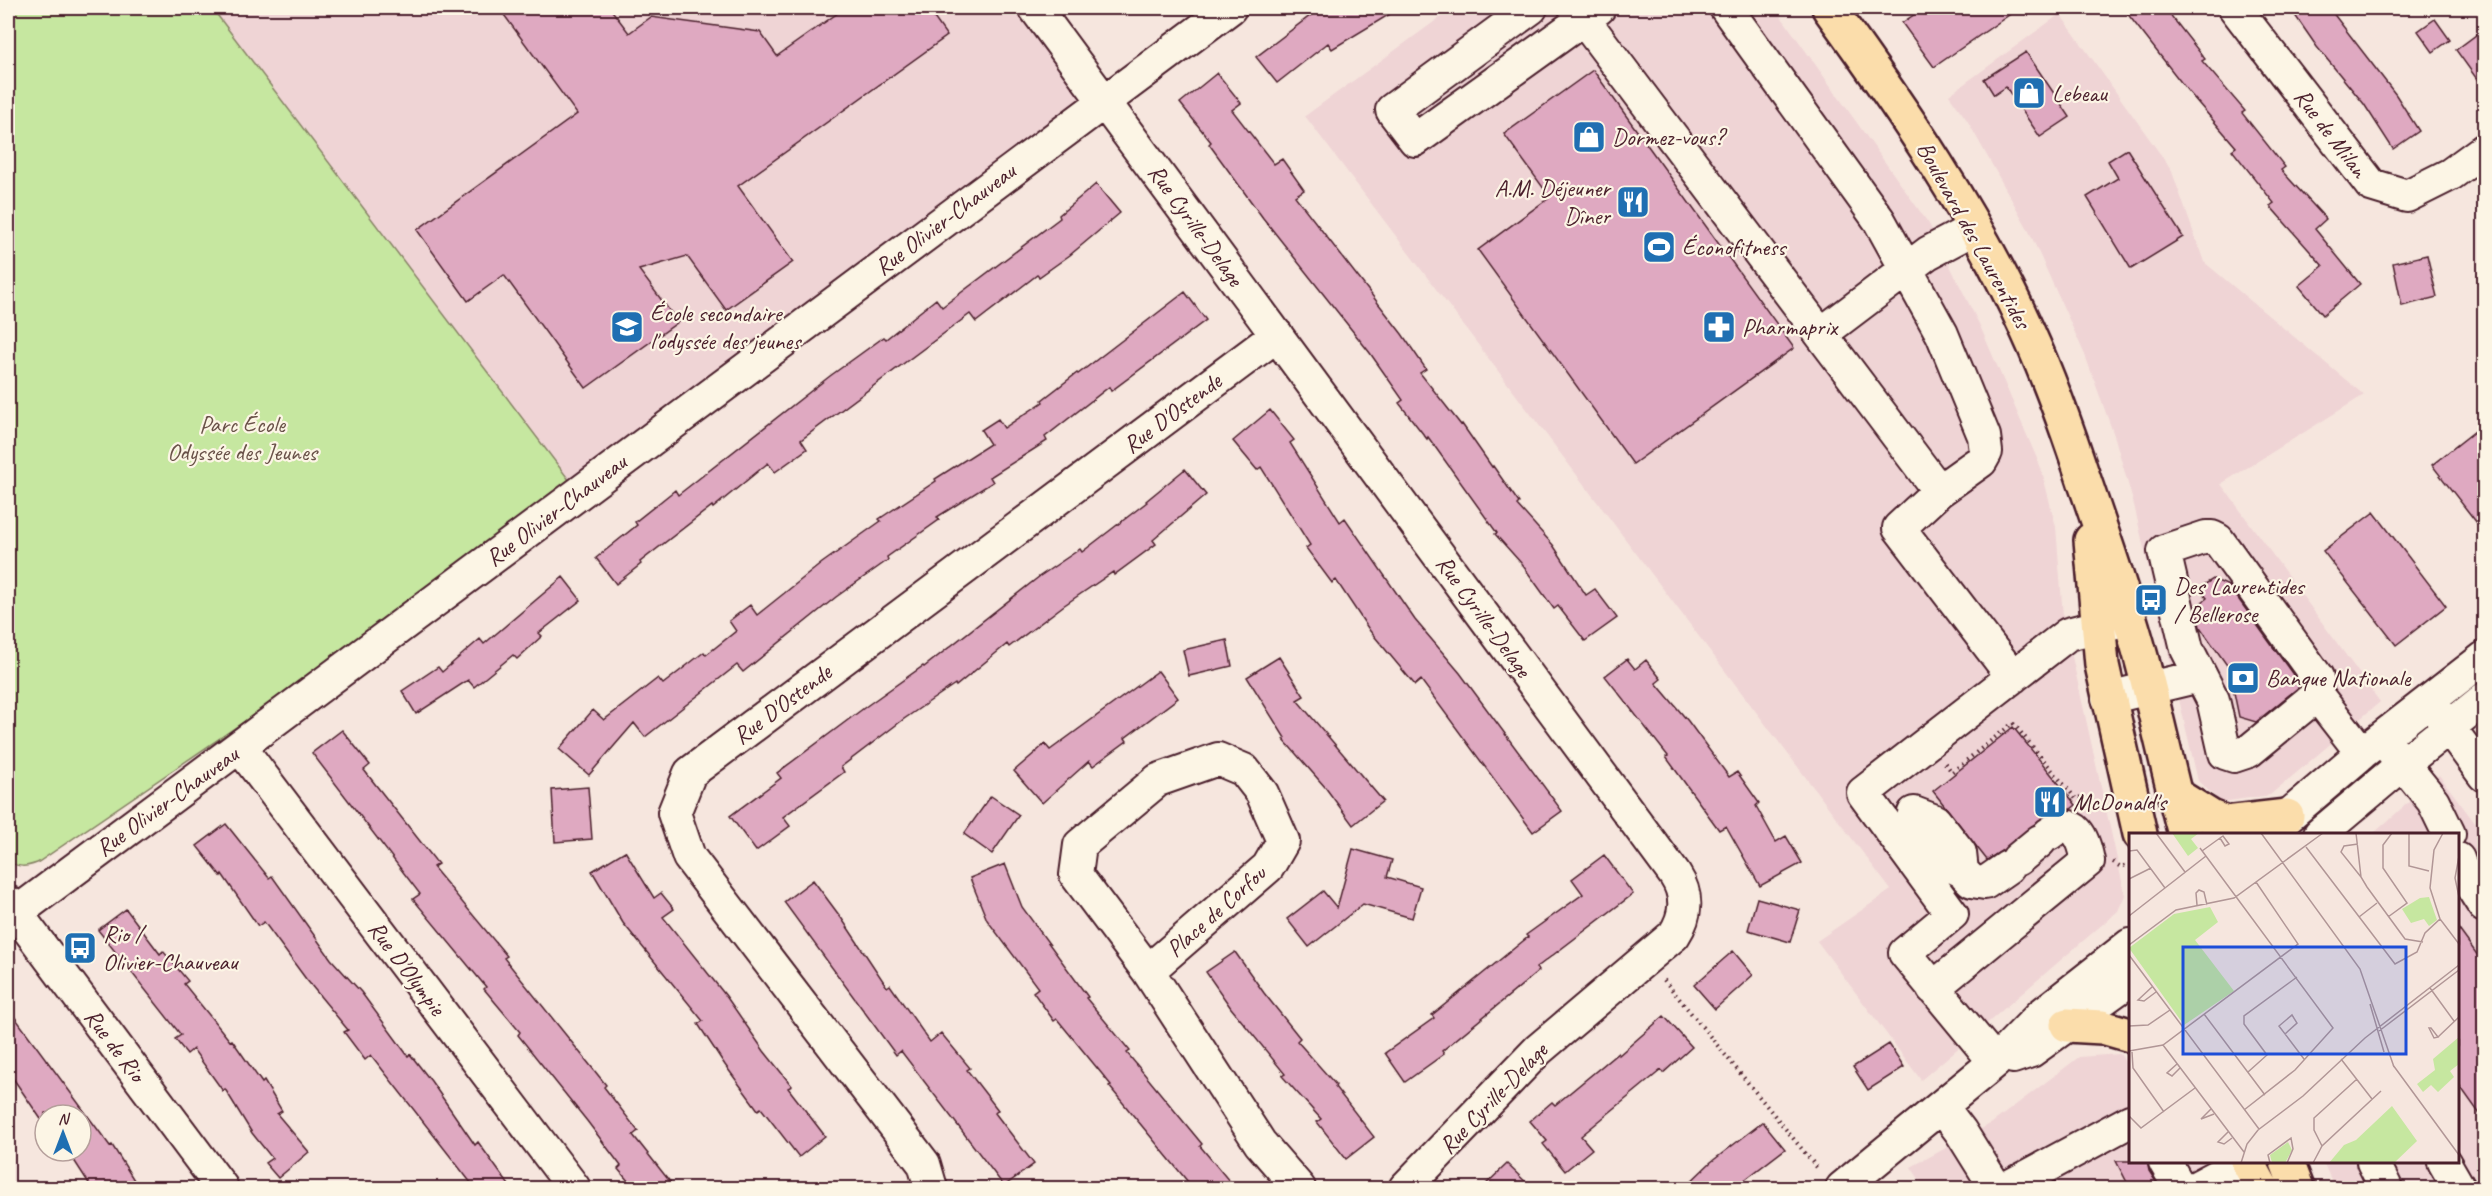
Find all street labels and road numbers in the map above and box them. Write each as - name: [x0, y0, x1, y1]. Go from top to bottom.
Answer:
- street label: Rue de Milan: [2288, 82, 2375, 185]
- street label: Boulevard des Laurentides: [1910, 136, 2039, 335]
- street label: Rue Olivier-Chauveau: [868, 155, 1023, 282]
- street label: Rue Cyrille-Delage: [1142, 158, 1252, 294]
- street label: Rue D'Ostende: [1117, 365, 1229, 460]
- street label: Rue Olivier-Chauveau: [479, 446, 634, 573]
- street label: Rue Cyrille-Delage: [1430, 549, 1540, 685]
- street label: Rue D'Ostende: [727, 656, 839, 751]
- street label: Rue Olivier-Chauveau: [90, 738, 246, 863]
- street label: Place de Corfou: [1160, 857, 1274, 964]
- street label: Rue D'Olympie: [362, 915, 454, 1023]
- street label: Rue de Rio: [78, 1003, 154, 1089]
- street label: Rue Cyrille-Delage: [1432, 1034, 1555, 1160]

